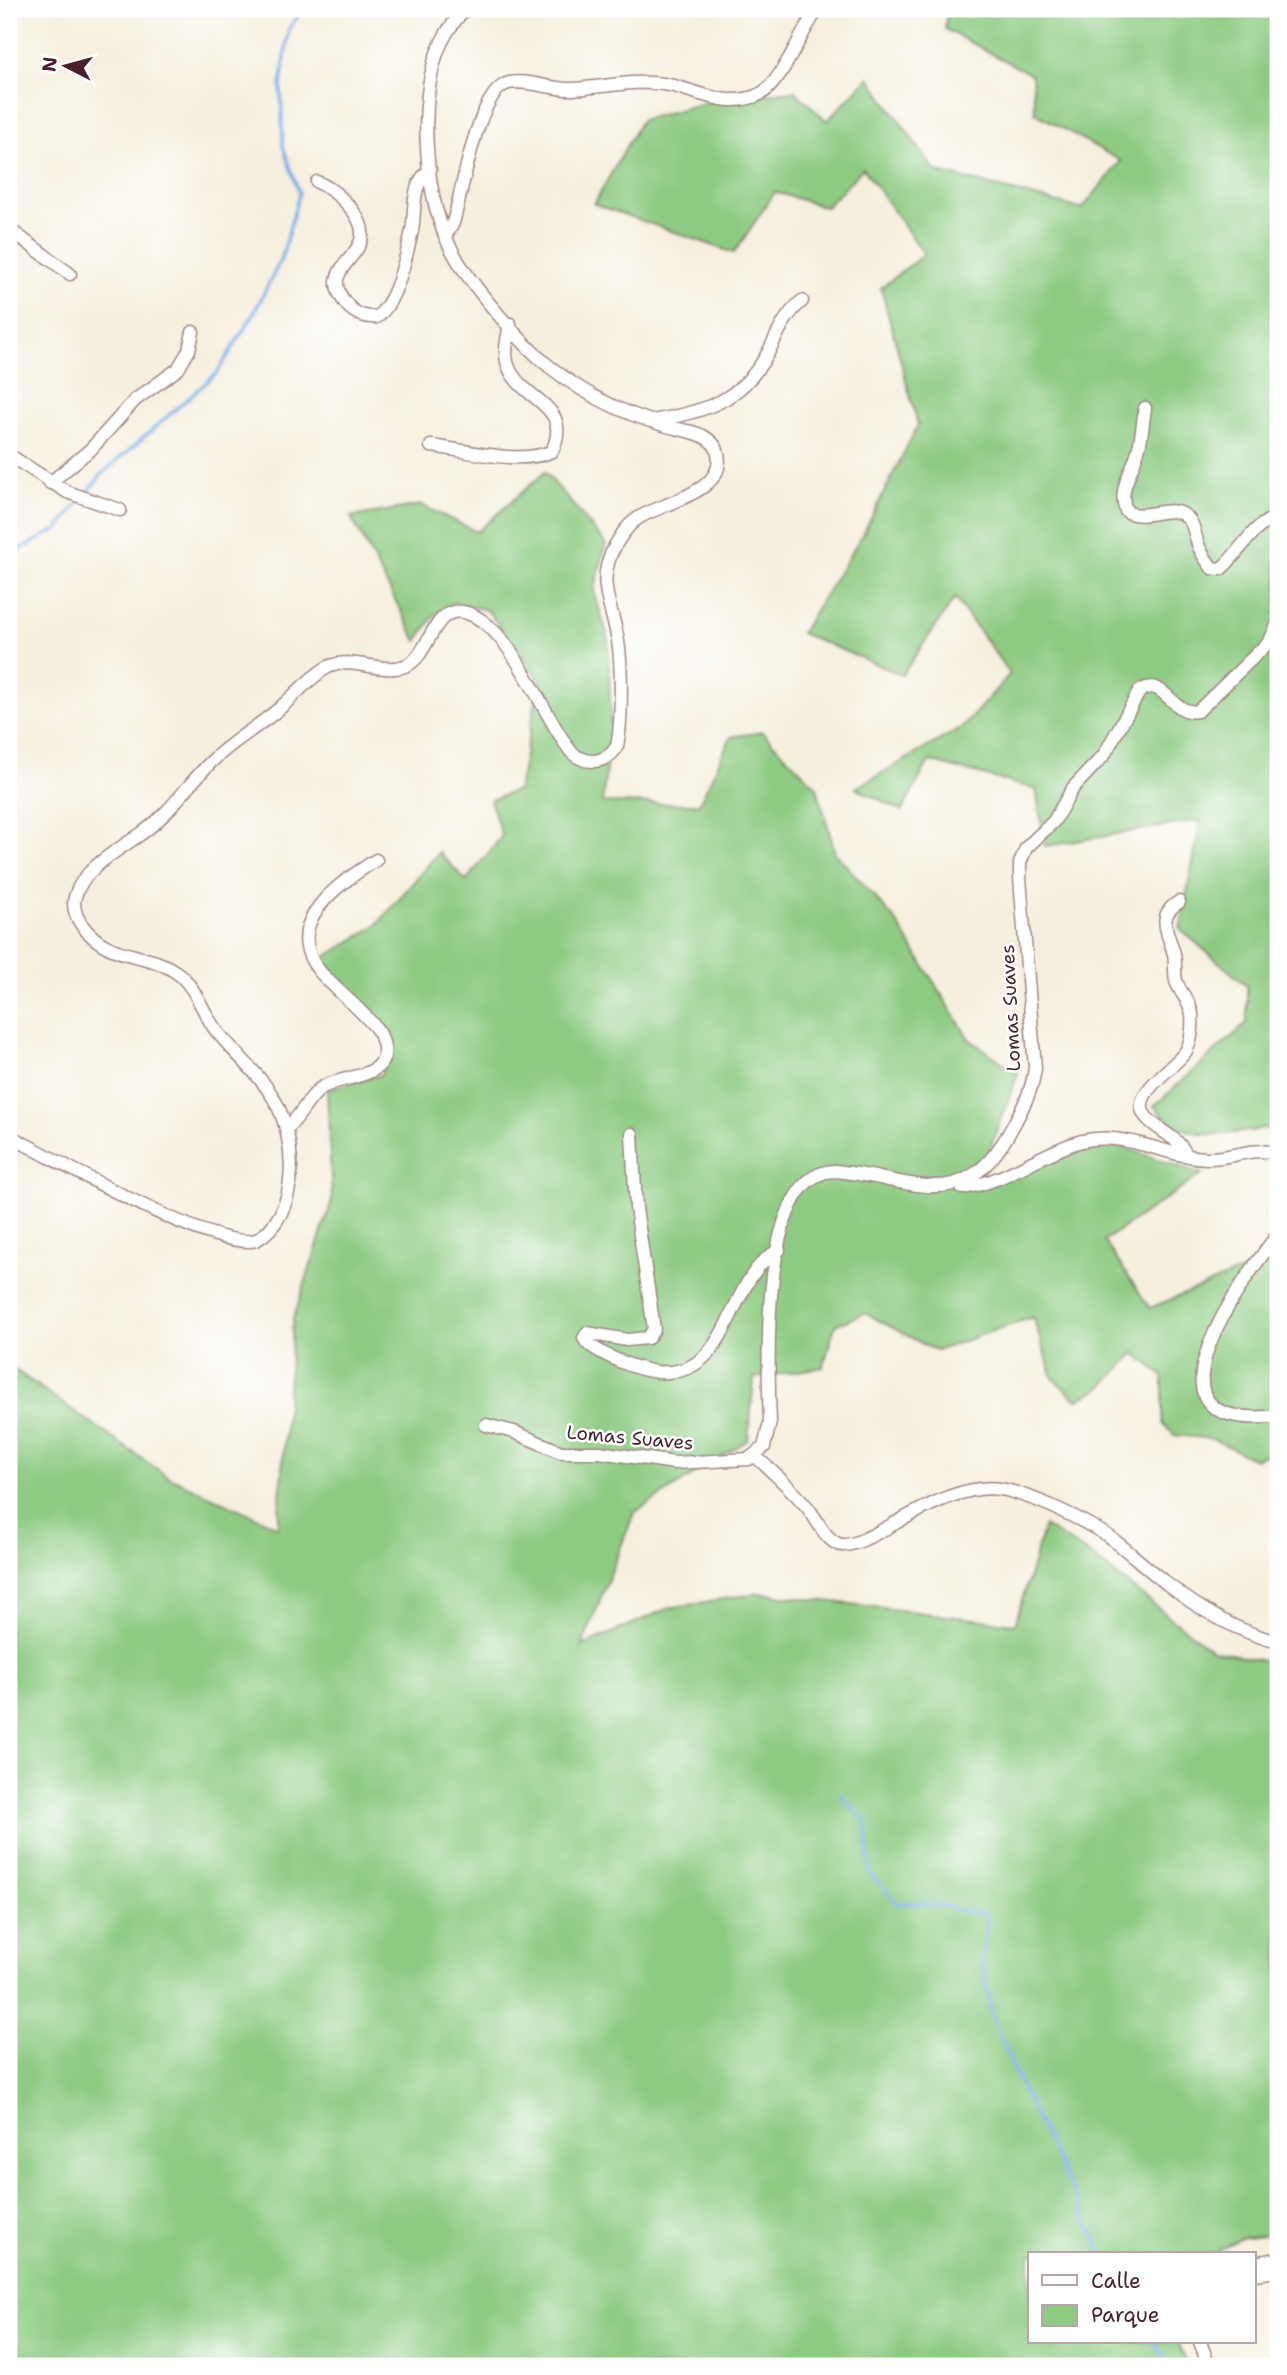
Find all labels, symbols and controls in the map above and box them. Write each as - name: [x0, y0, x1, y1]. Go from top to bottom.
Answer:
- north arrow: [32, 32, 102, 102]
- text: N: [36, 55, 63, 73]
- street label: Lomas Suaves: [995, 944, 1026, 1072]
- street label: Lomas Suaves: [565, 1419, 694, 1455]
- legend: [1028, 2252, 1256, 2344]
- text: Calle: [1091, 2267, 1141, 2295]
- text: Parque: [1091, 2301, 1160, 2329]

